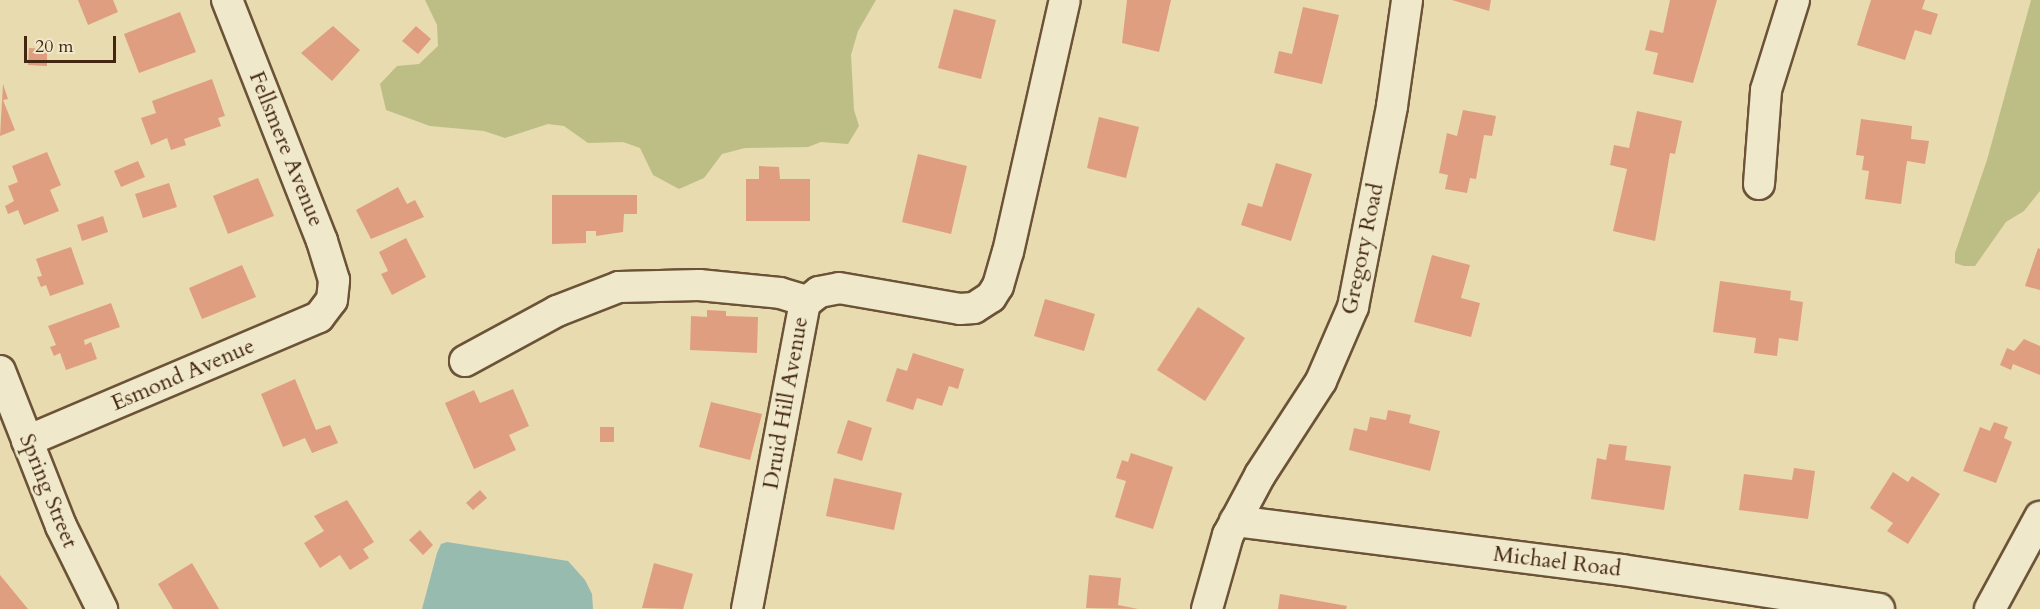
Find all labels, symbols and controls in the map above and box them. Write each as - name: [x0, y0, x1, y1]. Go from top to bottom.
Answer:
- scale bar: [27, 24, 118, 62]
- text: 20 m: [35, 34, 74, 59]
- street label: Fellsmere Avenue: [243, 68, 329, 230]
- street label: Gregory Road: [1336, 181, 1390, 317]
- street label: Druid Hill Avenue: [758, 315, 814, 491]
- street label: Esmond Avenue: [107, 333, 259, 417]
- street label: Spring Street: [13, 430, 83, 552]
- street label: Michael Road: [1492, 541, 1622, 583]

